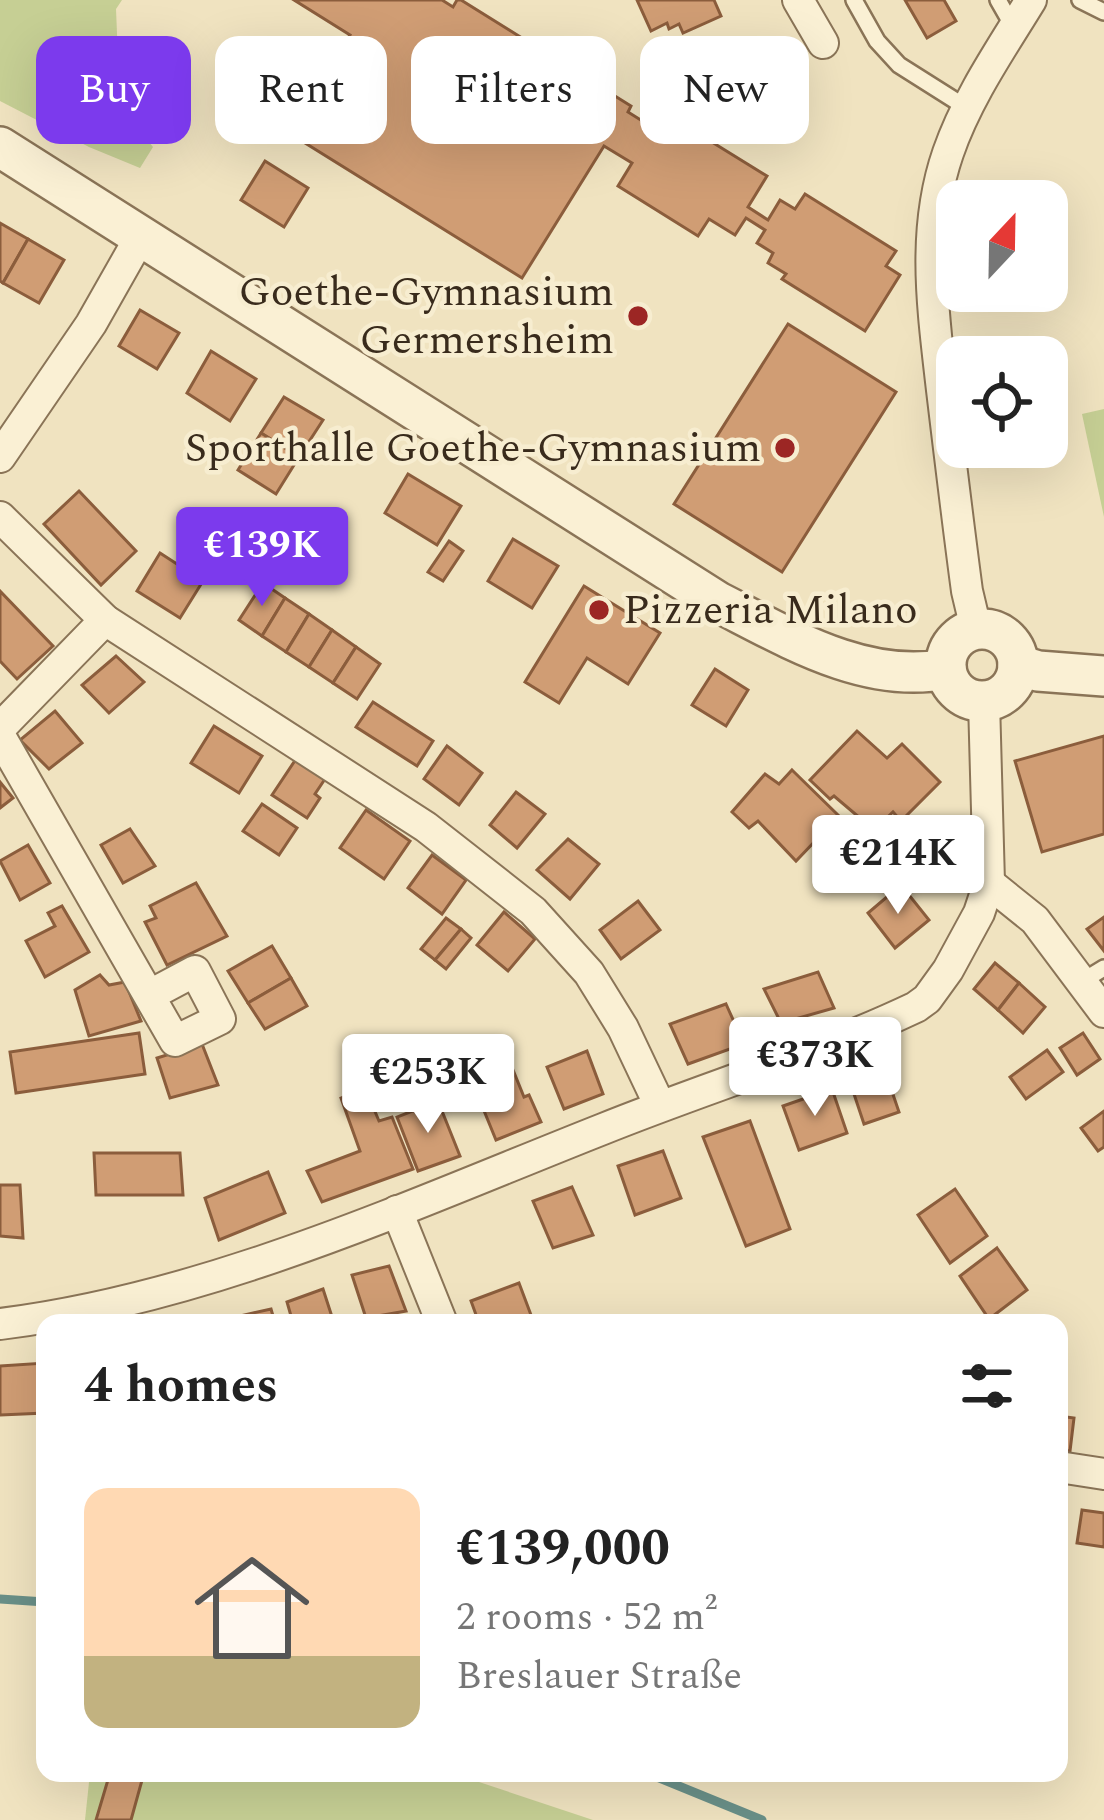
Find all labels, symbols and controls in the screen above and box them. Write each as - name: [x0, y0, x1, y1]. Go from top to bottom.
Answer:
- chip: Buy: [36, 36, 191, 144]
- chip: Rent: [215, 36, 387, 144]
- chip: Filters: [411, 36, 616, 144]
- chip: New: [640, 36, 809, 144]
- north arrow: [936, 180, 1068, 312]
- map controls: [936, 180, 1068, 468]
- place label: Goethe-Gymnasium Germersheim: [238, 261, 614, 372]
- marker: Goethe-Gymnasium Germersheim: [625, 303, 651, 329]
- button: locate: [936, 336, 1068, 468]
- place label: Sporthalle Goethe-Gymnasium: [185, 417, 761, 480]
- marker: Sporthalle Goethe-Gymnasium: [772, 435, 798, 461]
- pin: €139K: [178, 507, 346, 609]
- text: €139K: [203, 516, 321, 575]
- place label: Pizzeria Milano: [623, 579, 918, 642]
- marker: Pizzeria Milano: [586, 597, 612, 623]
- pin: €214K: [814, 815, 982, 917]
- text: €214K: [839, 824, 957, 883]
- pin: €373K: [731, 1017, 899, 1119]
- text: €373K: [756, 1026, 874, 1085]
- pin: €253K: [344, 1034, 512, 1136]
- text: €253K: [369, 1043, 487, 1102]
- text: 4 homes: [84, 1347, 278, 1425]
- icon: filters: [954, 1353, 1020, 1419]
- text: €139,000: [456, 1510, 670, 1588]
- icon: home: [180, 1536, 324, 1680]
- text: 2 rooms · 52 m²: [456, 1588, 717, 1647]
- text: Breslauer Straße: [456, 1647, 742, 1706]

